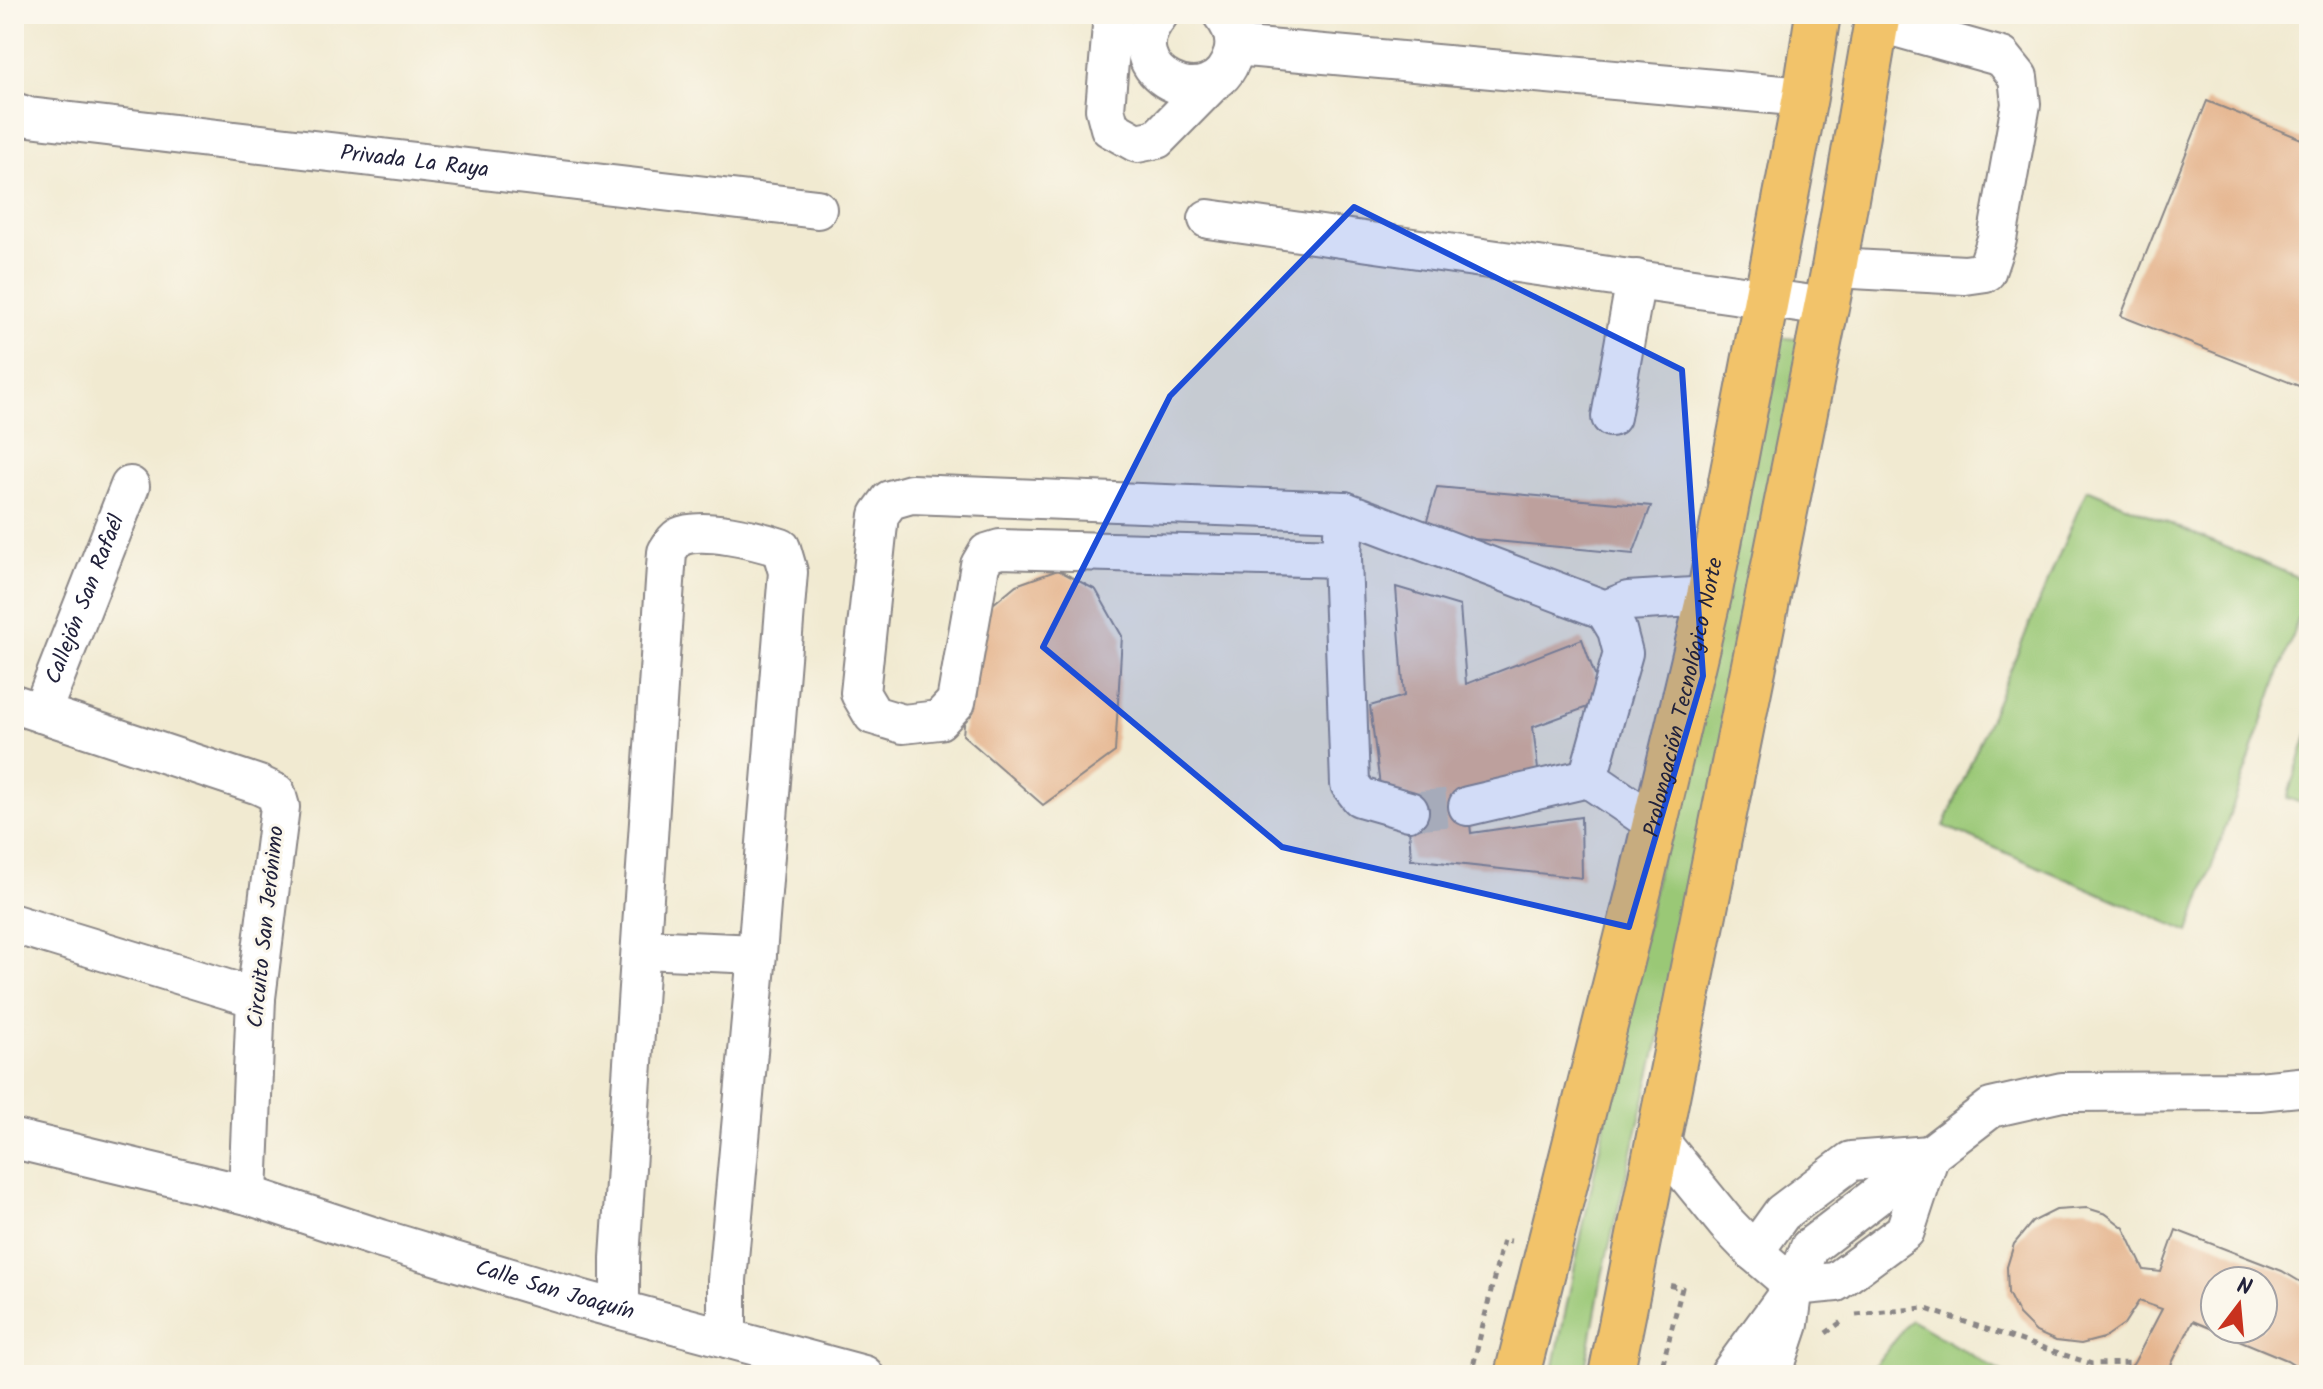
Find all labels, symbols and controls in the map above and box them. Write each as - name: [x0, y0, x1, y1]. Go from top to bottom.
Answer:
- street label: Privada La Raya: [338, 136, 491, 188]
- street label: Callejón San Rafaél: [36, 509, 135, 689]
- street label: Prolongación Tecnológico Norte: [1635, 555, 1734, 841]
- street label: Circuito San Jerónimo: [239, 824, 295, 1030]
- street label: Calle San Joaquín: [471, 1251, 638, 1330]
- north arrow: [2199, 1265, 2279, 1345]
- text: N: [2232, 1269, 2255, 1307]

